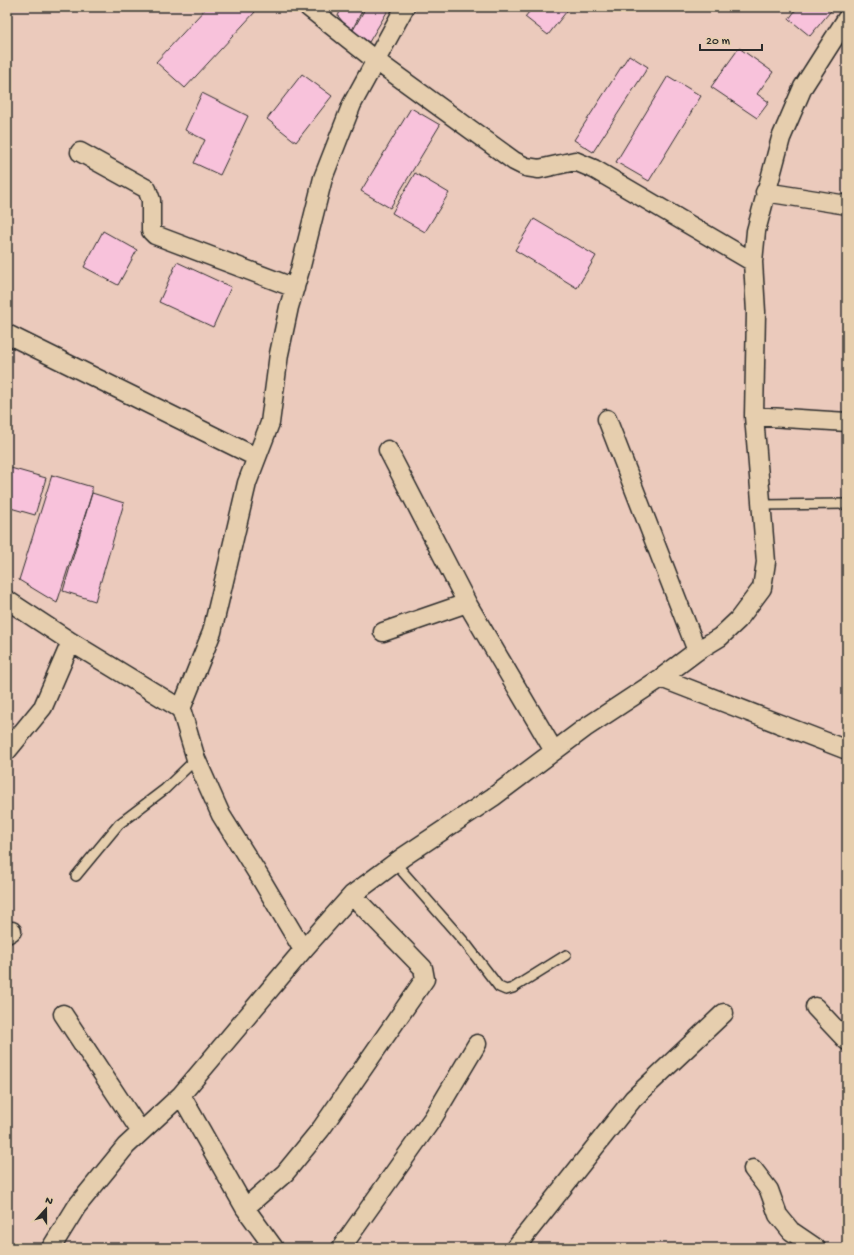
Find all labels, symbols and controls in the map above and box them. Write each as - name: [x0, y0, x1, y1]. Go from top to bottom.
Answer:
- scale bar: [700, 26, 762, 52]
- text: 20 m: [706, 35, 731, 49]
- north arrow: [26, 1189, 66, 1229]
- text: N: [43, 1195, 54, 1208]

